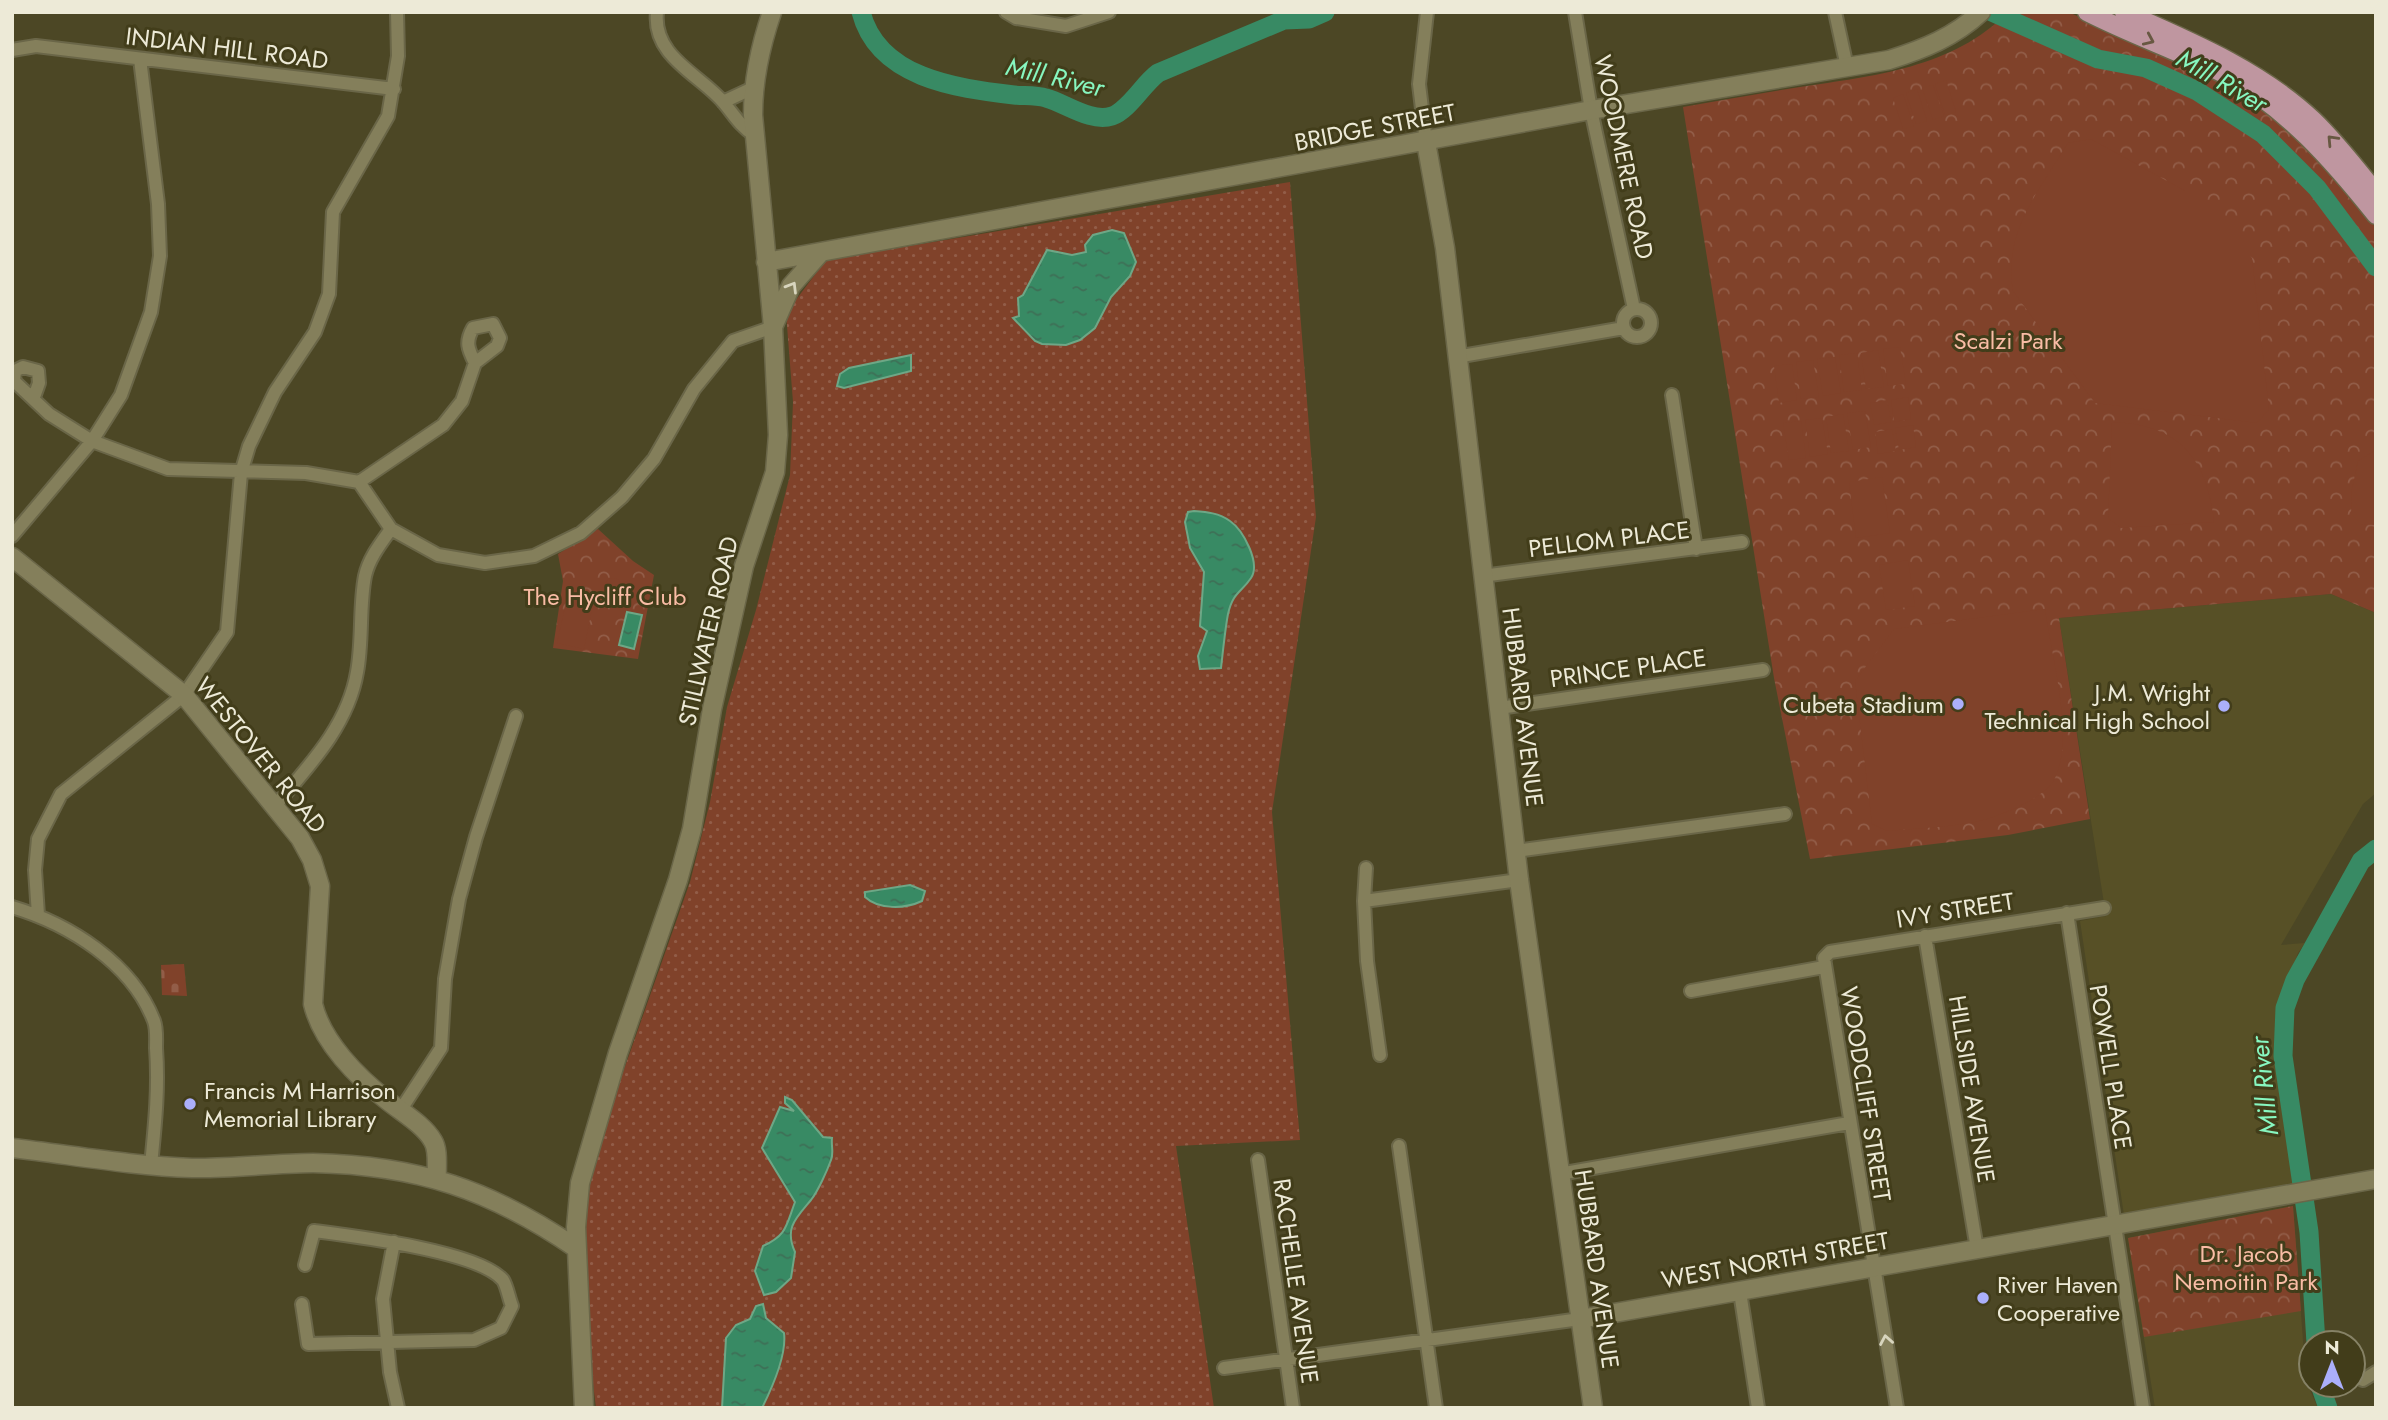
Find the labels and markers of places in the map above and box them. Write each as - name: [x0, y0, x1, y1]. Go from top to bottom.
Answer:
- place label: J.M. Wright Technical High School: [1984, 675, 2210, 738]
- place label: Cubeta Stadium: [1783, 687, 1944, 722]
- marker: Cubeta Stadium: [1950, 696, 1966, 712]
- marker: J.M. Wright Technical High School: [2216, 698, 2232, 714]
- place label: Francis M Harrison Memorial Library: [204, 1073, 396, 1136]
- marker: Francis M Harrison Memorial Library: [182, 1096, 198, 1112]
- place label: River Haven Cooperative: [1997, 1267, 2120, 1330]
- marker: River Haven Cooperative: [1975, 1290, 1991, 1306]

